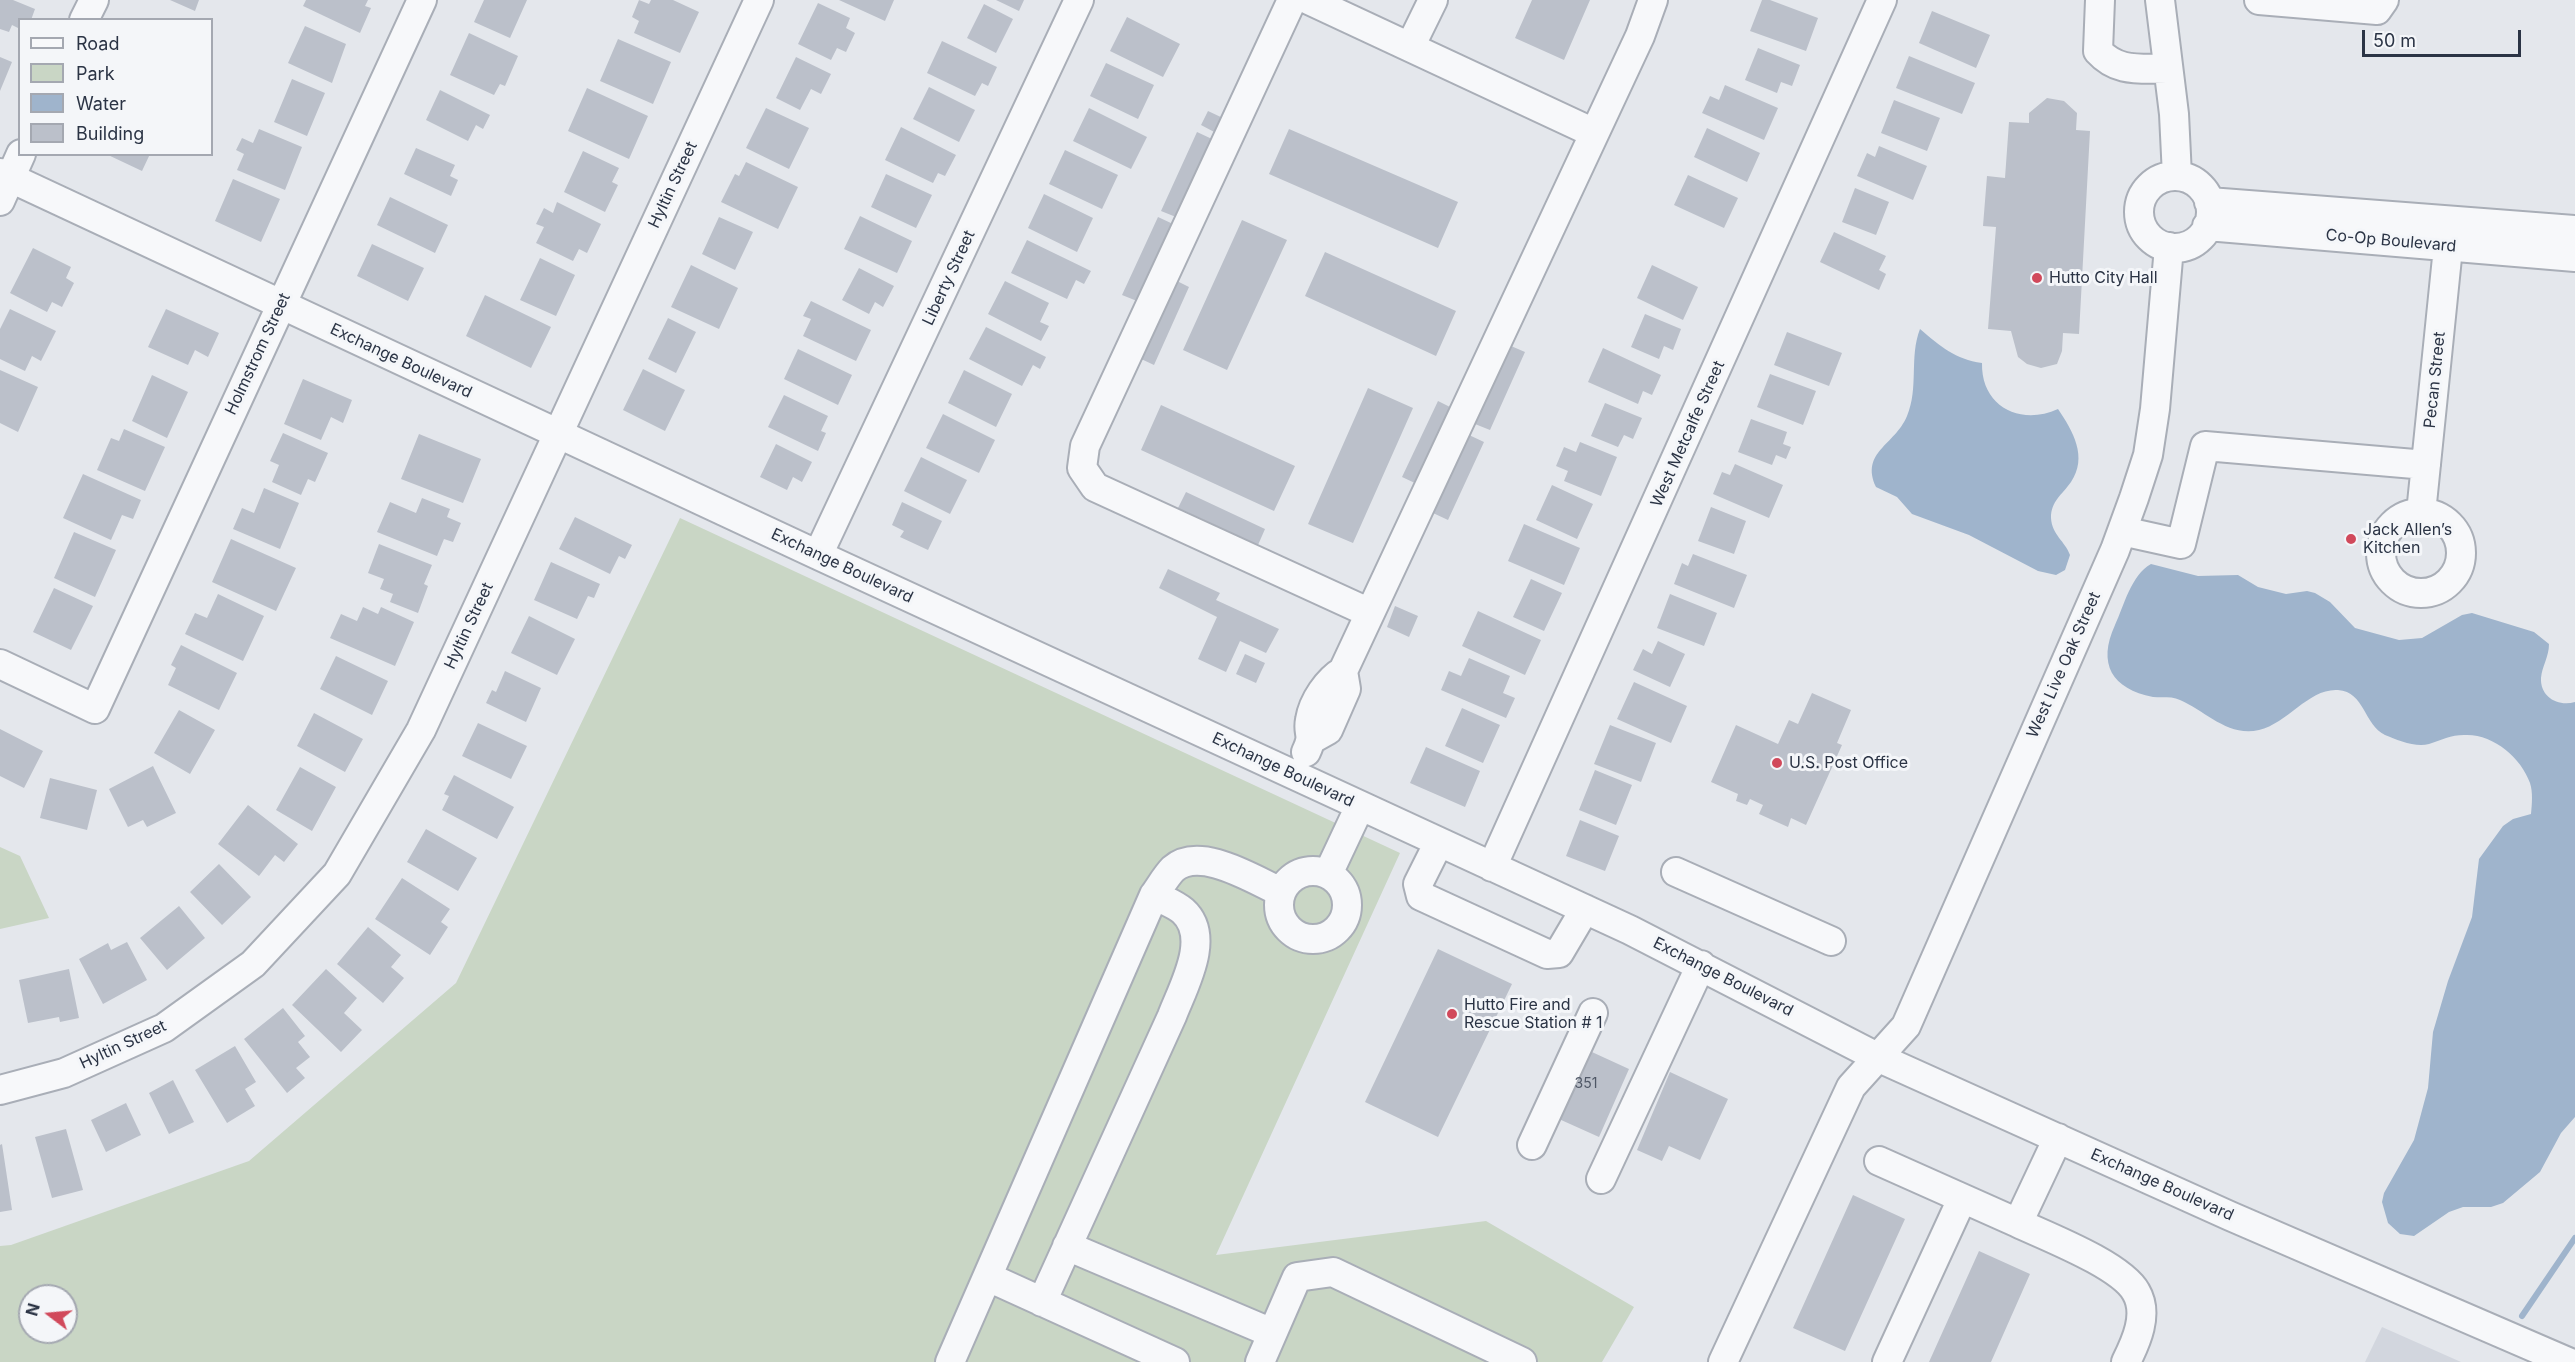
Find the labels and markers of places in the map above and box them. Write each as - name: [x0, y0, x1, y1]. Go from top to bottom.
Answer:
- place label: Hutto City Hall: [2049, 268, 2158, 288]
- marker: Hutto City Hall: [2030, 271, 2044, 285]
- place label: Jack Allen’s Kitchen: [2363, 520, 2452, 558]
- marker: Jack Allen’s Kitchen: [2344, 532, 2358, 546]
- place label: U.S. Post Office: [1789, 753, 1908, 773]
- marker: U.S. Post Office: [1770, 756, 1784, 770]
- place label: Hutto Fire and Rescue Station # 1: [1464, 995, 1603, 1033]
- marker: Hutto Fire and Rescue Station # 1: [1445, 1007, 1459, 1021]

